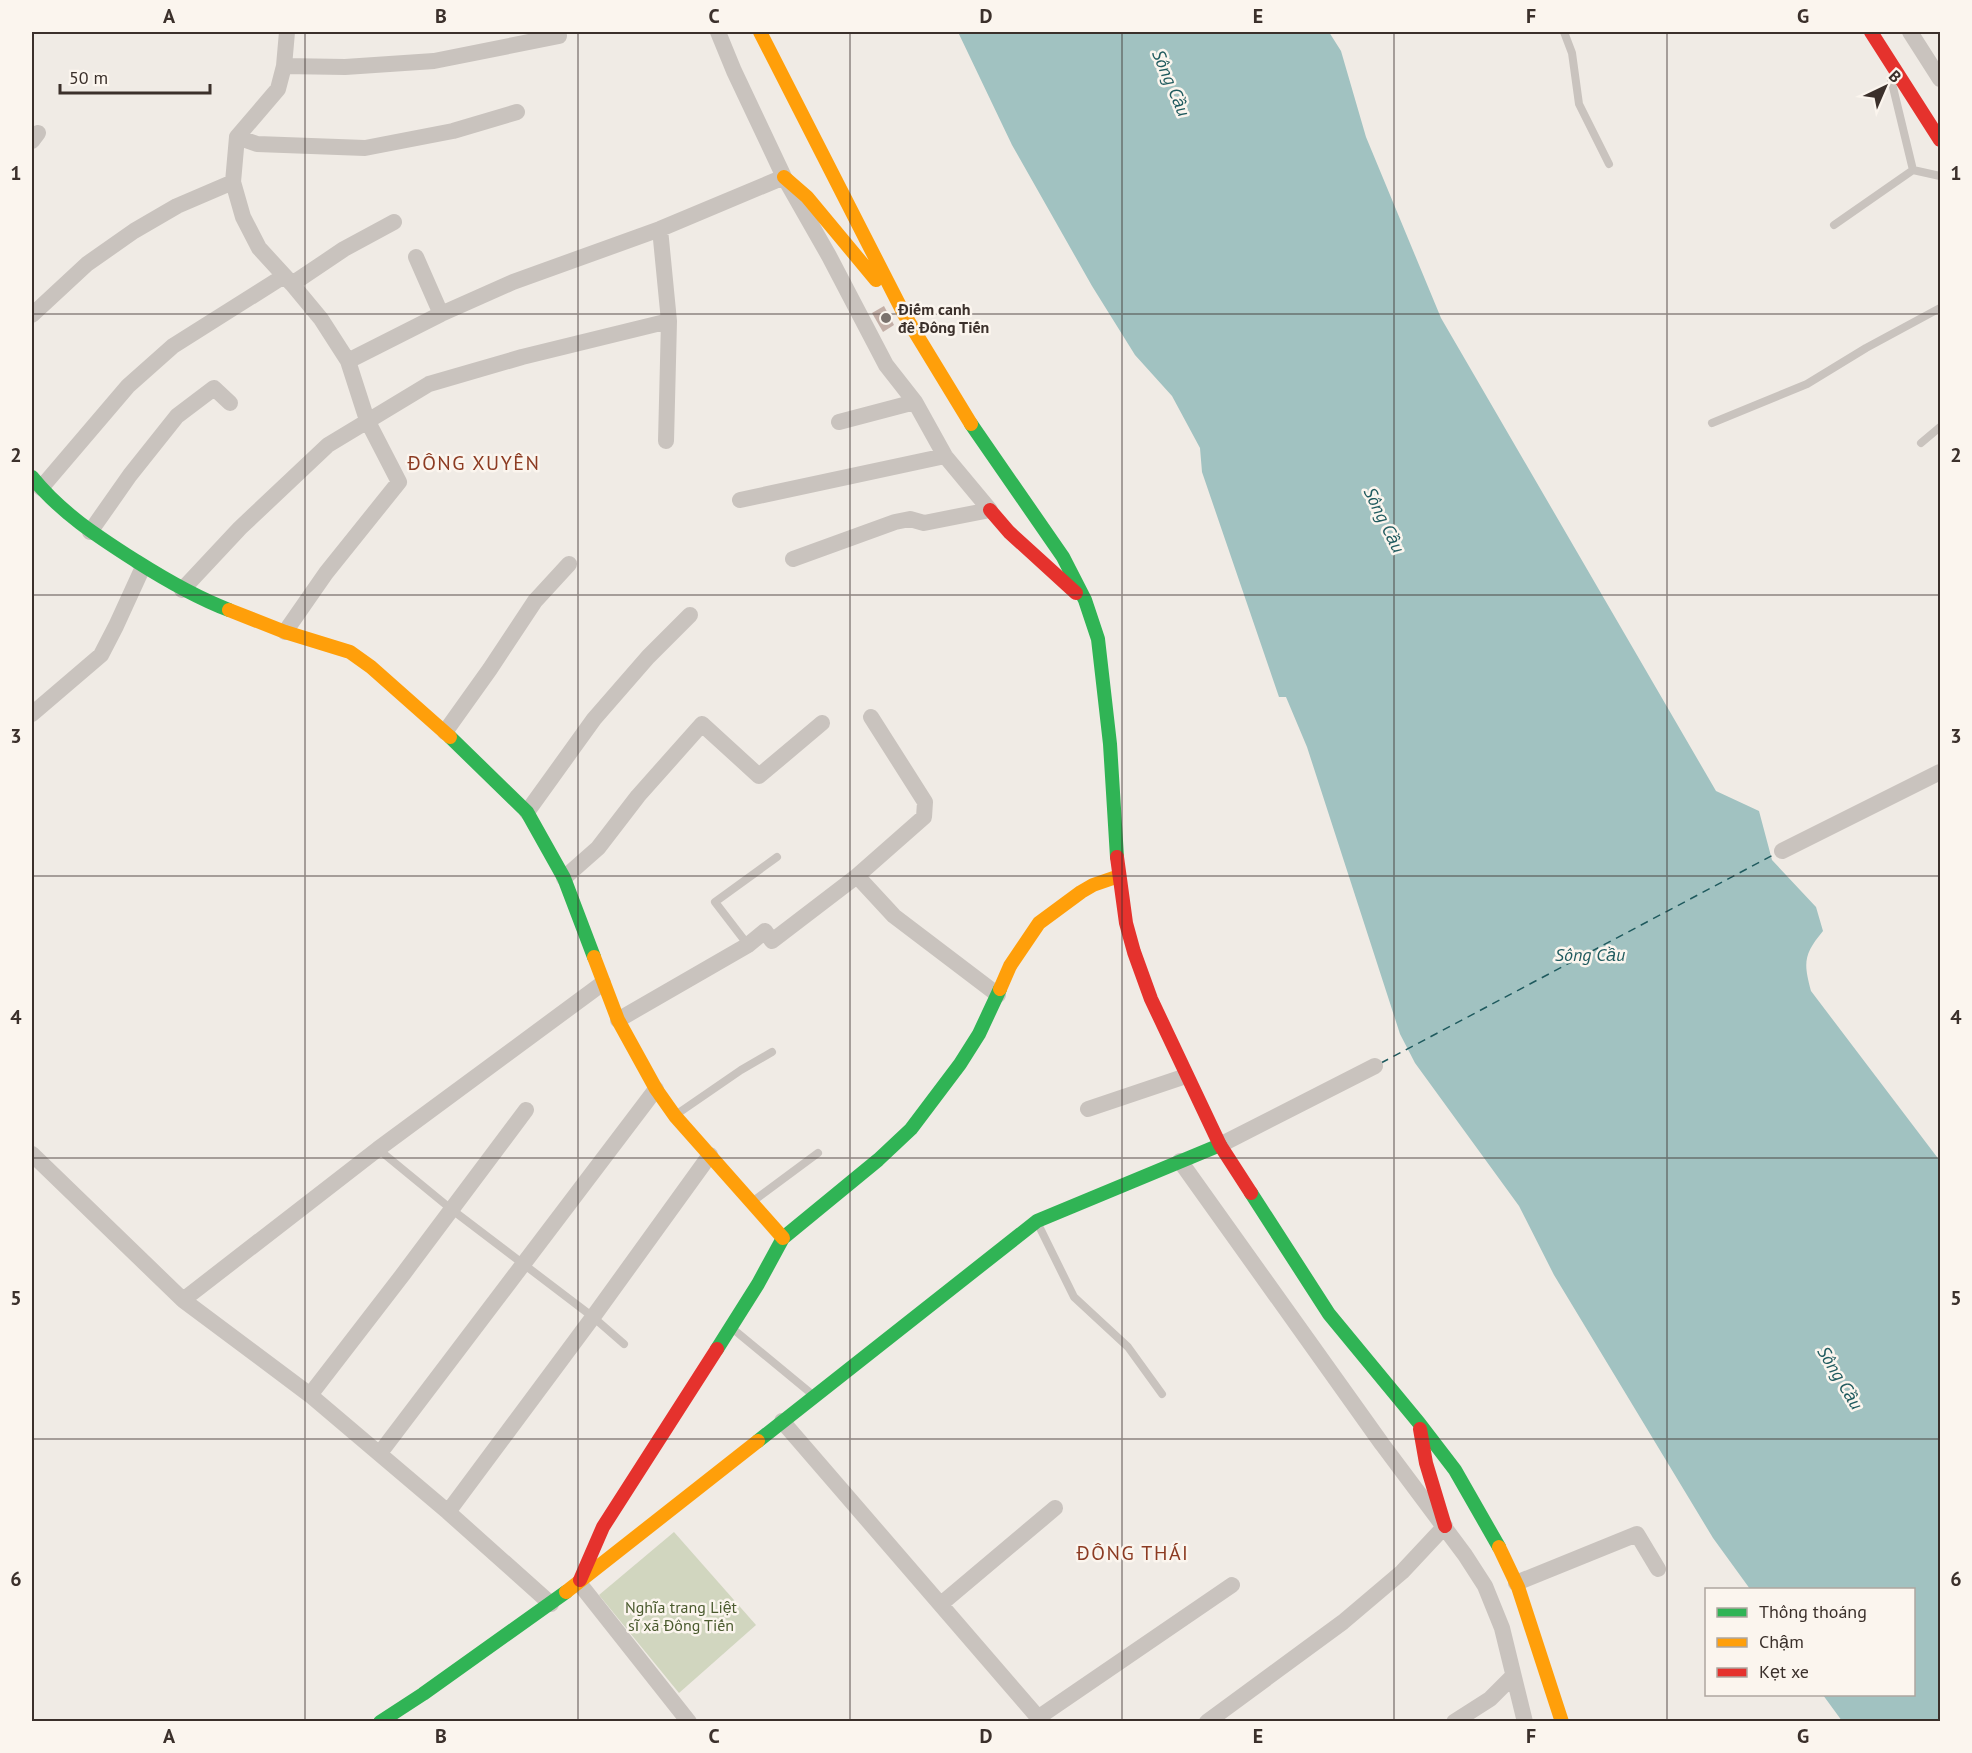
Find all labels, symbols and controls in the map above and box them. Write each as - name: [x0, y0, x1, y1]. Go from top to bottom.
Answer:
- text: A: [163, 3, 176, 29]
- text: B: [435, 3, 447, 29]
- text: C: [708, 3, 720, 29]
- text: D: [980, 3, 993, 29]
- text: E: [1253, 3, 1263, 29]
- text: F: [1526, 3, 1536, 29]
- text: G: [1797, 3, 1809, 29]
- water label: Sông Cầu: [1147, 46, 1196, 120]
- scale bar: [60, 57, 210, 95]
- north arrow: [1855, 57, 1915, 117]
- text: 50 m: [69, 66, 108, 89]
- text: B: [1885, 66, 1906, 87]
- text: 1: [10, 160, 22, 186]
- text: 1: [1950, 160, 1962, 186]
- place label: Điếm canh đê Đông Tiến: [897, 299, 989, 337]
- marker: Điếm canh đê Đông Tiến: [879, 311, 893, 325]
- text: 2: [10, 442, 22, 468]
- text: 2: [1950, 442, 1962, 468]
- district label: ĐÔNG XUYÊN: [406, 450, 541, 476]
- water label: Sông Cầu: [1359, 483, 1410, 556]
- text: 3: [10, 723, 22, 749]
- text: 3: [1950, 723, 1962, 749]
- water label: Sông Cầu: [1555, 943, 1625, 966]
- text: 4: [10, 1004, 22, 1030]
- text: 4: [1950, 1004, 1962, 1030]
- text: 5: [10, 1285, 22, 1311]
- text: 5: [1950, 1285, 1962, 1311]
- water label: Sông Cầu: [1812, 1342, 1868, 1414]
- district label: ĐÔNG THÁI: [1076, 1540, 1189, 1566]
- text: 6: [10, 1566, 22, 1592]
- text: 6: [1950, 1566, 1962, 1592]
- legend: [1705, 1588, 1915, 1696]
- park label: Nghĩa trang Liệt sĩ xã Đông Tiến: [625, 1597, 738, 1635]
- text: Thông thoáng: [1759, 1600, 1867, 1623]
- text: Chậm: [1759, 1630, 1804, 1653]
- text: Kẹt xe: [1759, 1660, 1809, 1683]
- text: A: [163, 1723, 176, 1749]
- text: B: [435, 1723, 447, 1749]
- text: C: [708, 1723, 720, 1749]
- text: D: [980, 1723, 993, 1749]
- text: E: [1253, 1723, 1263, 1749]
- text: F: [1526, 1723, 1536, 1749]
- text: G: [1797, 1723, 1809, 1749]

